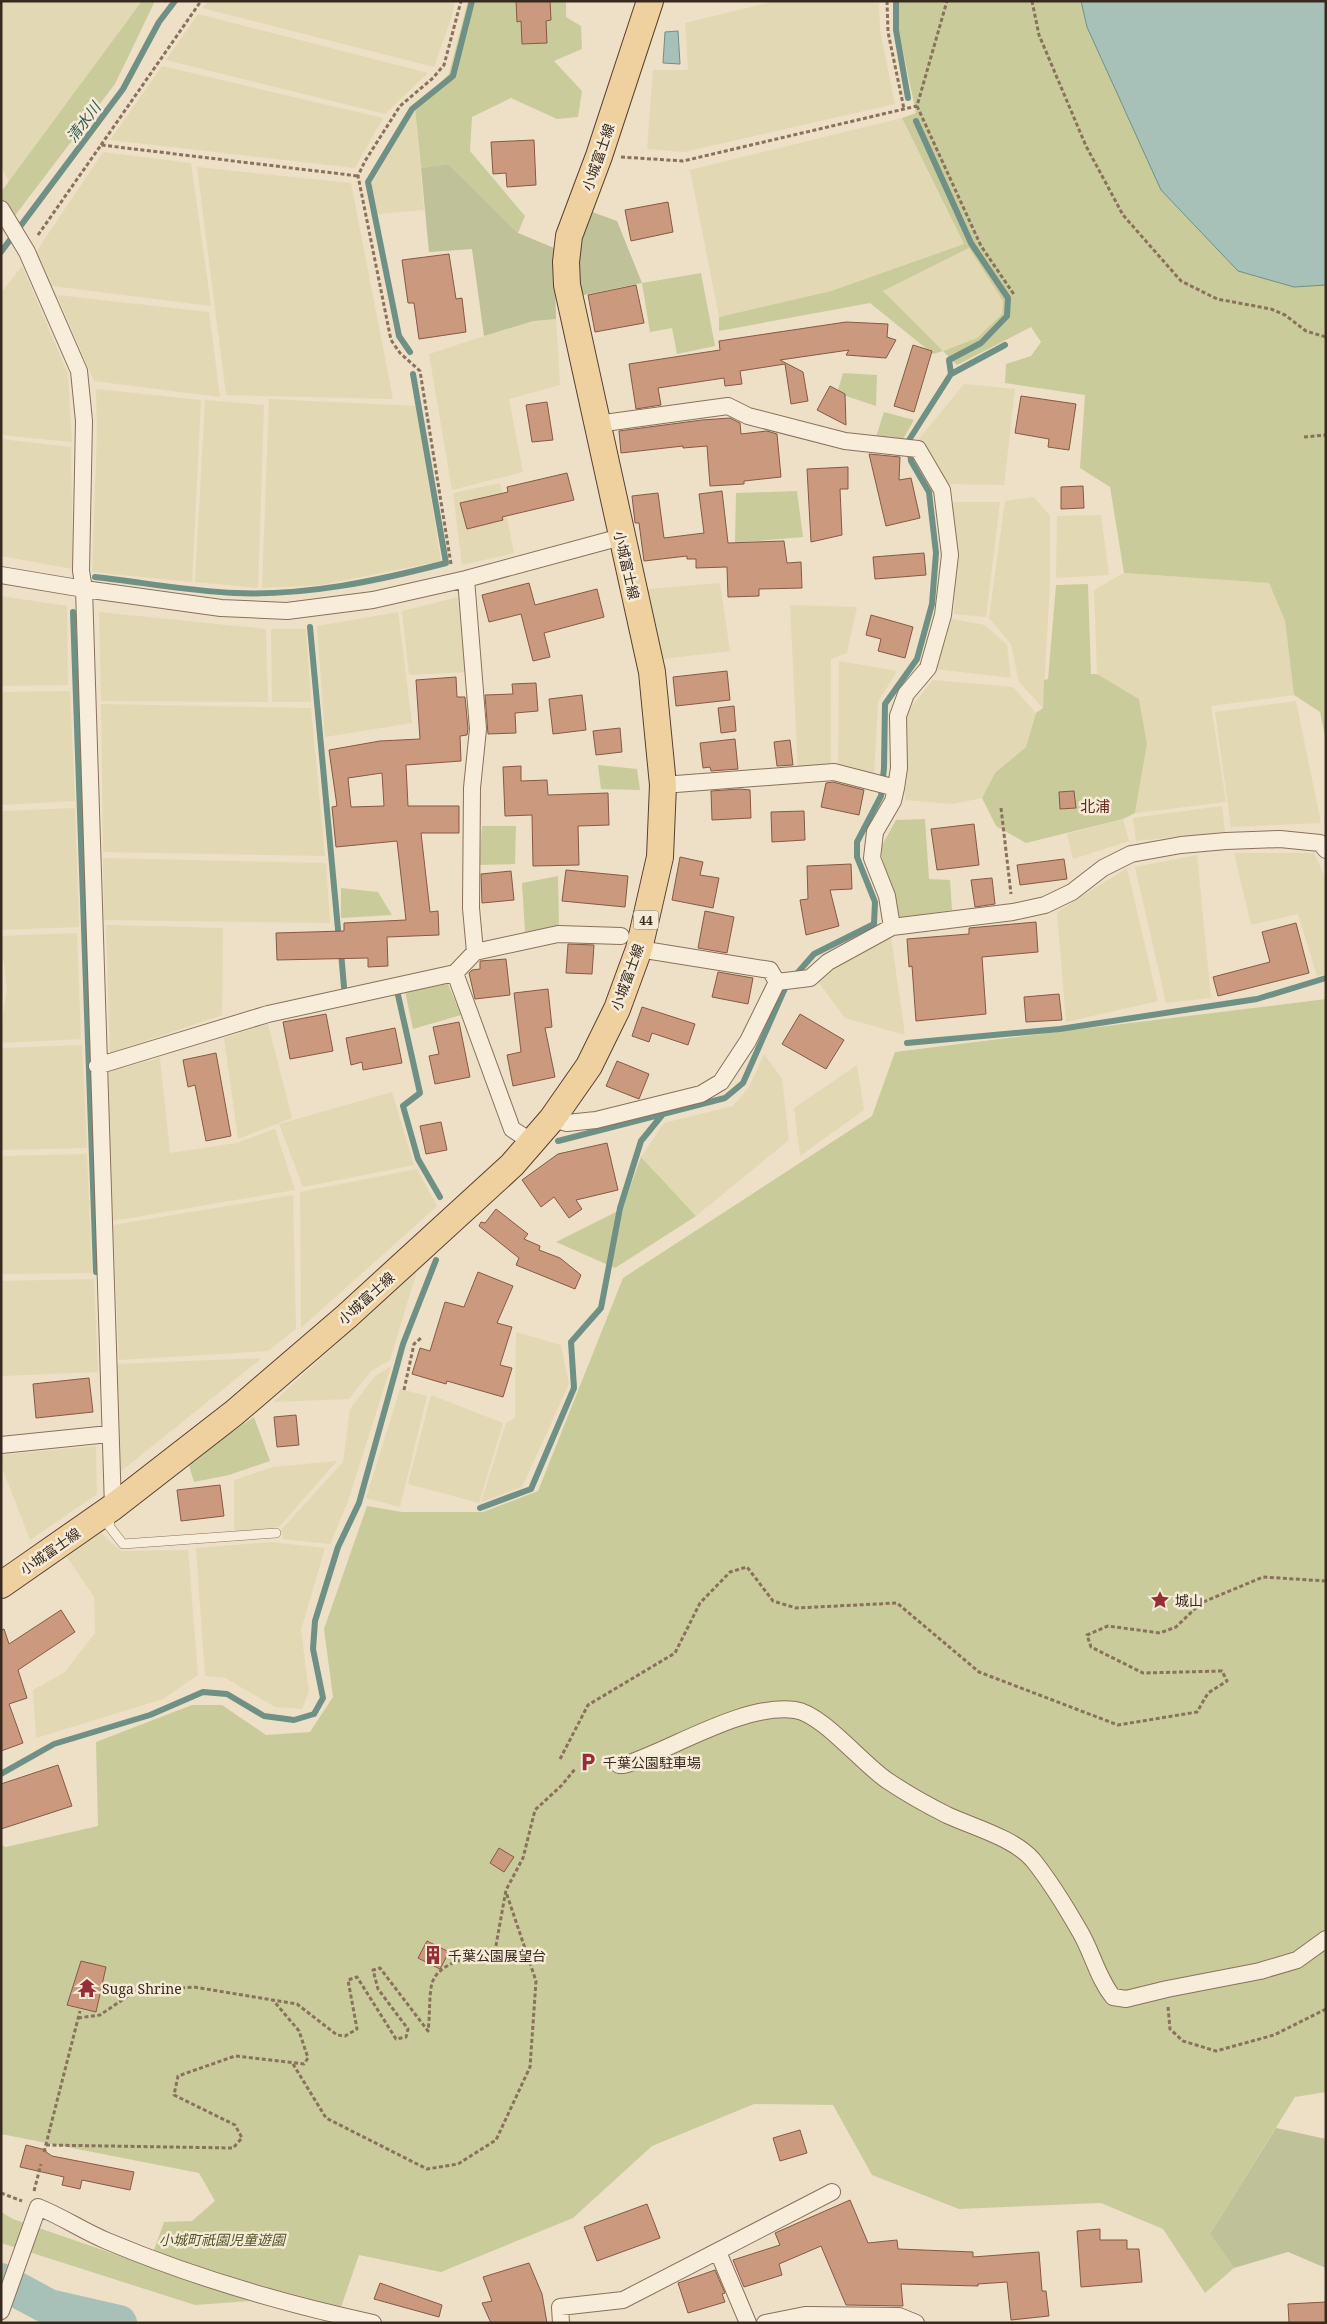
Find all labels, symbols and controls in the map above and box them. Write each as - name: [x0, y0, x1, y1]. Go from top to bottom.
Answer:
- water label: 清水川: [61, 96, 106, 146]
- street label: 小城富士線: [578, 121, 618, 193]
- street label: 小城富士線: [610, 529, 644, 601]
- district label: 北浦: [1080, 796, 1110, 816]
- road number: 44: [634, 910, 658, 930]
- street label: 小城富士線: [606, 941, 648, 1013]
- street label: 小城富士線: [334, 1268, 398, 1328]
- street label: 小城富士線: [16, 1523, 84, 1579]
- place icon: 城山: [1149, 1589, 1171, 1611]
- place label: 城山: [1175, 1591, 1203, 1610]
- parking icon: 千葉公園駐車場: [577, 1751, 599, 1773]
- place label: 千葉公園駐車場: [603, 1753, 701, 1772]
- building icon: 千葉公園展望台: [422, 1944, 444, 1966]
- place label: 千葉公園展望台: [448, 1946, 546, 1965]
- temple icon: Suga Shrine: [76, 1977, 98, 1999]
- place label: Suga Shrine: [102, 1979, 182, 1998]
- park label: 小城町祇園児童遊園: [159, 2230, 287, 2249]

